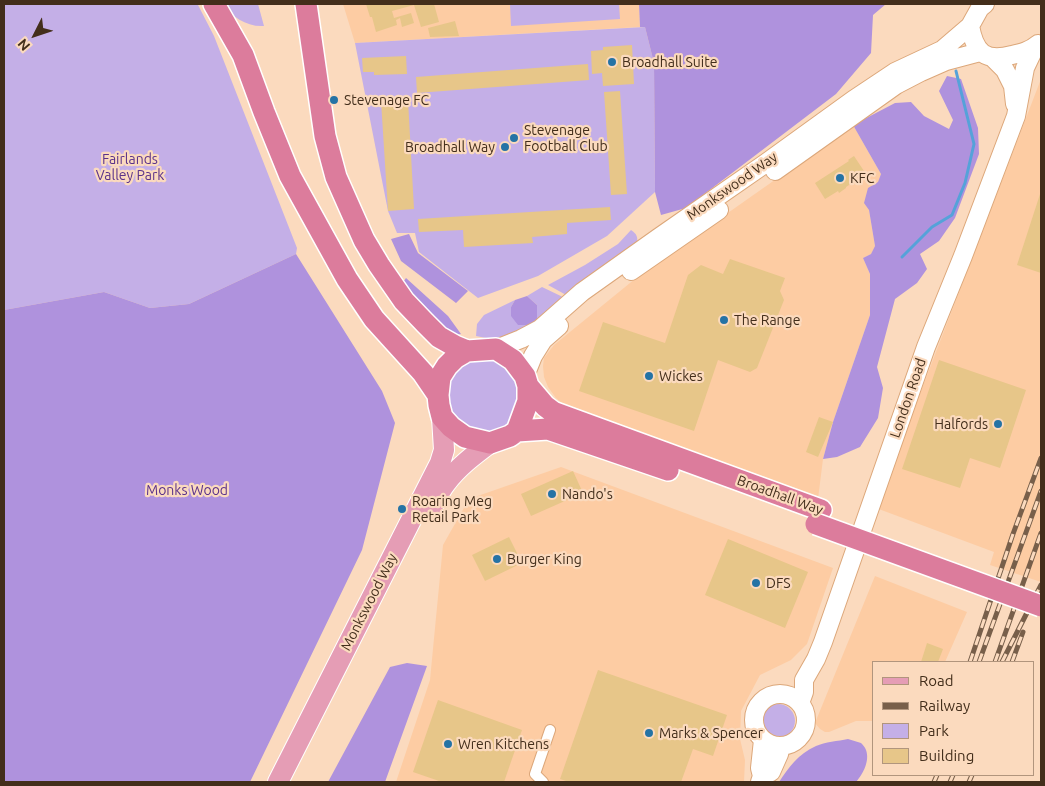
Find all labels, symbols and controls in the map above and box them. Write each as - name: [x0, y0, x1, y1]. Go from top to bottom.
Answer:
- north arrow: [10, 10, 60, 60]
- text: N: [14, 36, 33, 54]
- place label: Broadhall Suite: [622, 54, 717, 70]
- marker: Broadhall Suite: [606, 56, 618, 68]
- place label: Stevenage FC: [344, 92, 429, 108]
- marker: Stevenage FC: [328, 94, 340, 106]
- place label: Stevenage Football Club: [524, 122, 608, 154]
- marker: Stevenage Football Club: [508, 132, 520, 144]
- place label: Broadhall Way: [405, 139, 495, 155]
- marker: Broadhall Way: [499, 141, 511, 153]
- street label: Monkswood Way: [683, 149, 781, 223]
- park label: Fairlands Valley Park: [96, 151, 164, 184]
- place label: KFC: [850, 170, 874, 186]
- marker: KFC: [834, 172, 846, 184]
- place label: The Range: [734, 312, 800, 328]
- marker: The Range: [718, 314, 730, 326]
- street label: London Road: [887, 356, 929, 440]
- place label: Wickes: [659, 368, 703, 384]
- marker: Wickes: [643, 370, 655, 382]
- place label: Halfords: [934, 416, 988, 432]
- marker: Halfords: [992, 418, 1004, 430]
- street label: Broadhall Way: [735, 472, 825, 518]
- park label: Monks Wood: [146, 482, 228, 498]
- place label: Nando's: [562, 486, 613, 502]
- marker: Nando's: [546, 488, 558, 500]
- place label: Roaring Meg Retail Park: [412, 493, 492, 526]
- marker: Roaring Meg Retail Park: [396, 503, 408, 515]
- street label: Monkswood Way: [337, 551, 401, 653]
- place label: Burger King: [507, 551, 582, 567]
- marker: Burger King: [491, 553, 503, 565]
- place label: DFS: [766, 575, 791, 591]
- marker: DFS: [750, 577, 762, 589]
- legend: [872, 661, 1035, 776]
- text: Road: [919, 672, 954, 689]
- text: Railway: [919, 697, 970, 714]
- text: Park: [919, 722, 949, 739]
- place label: Marks & Spencer: [659, 725, 763, 741]
- marker: Marks & Spencer: [643, 727, 655, 739]
- place label: Wren Kitchens: [458, 736, 549, 752]
- marker: Wren Kitchens: [442, 738, 454, 750]
- text: Building: [919, 747, 974, 764]

